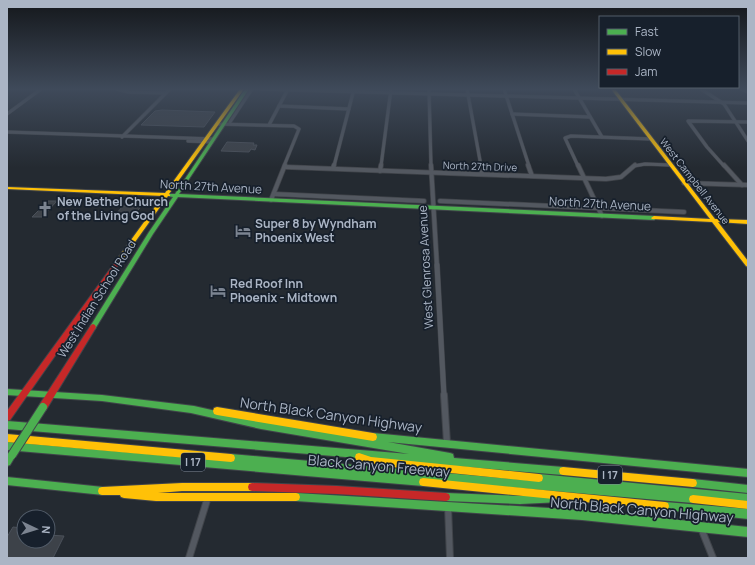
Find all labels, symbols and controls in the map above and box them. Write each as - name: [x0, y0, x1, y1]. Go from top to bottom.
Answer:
- legend: [599, 16, 739, 88]
- text: Fast: [635, 23, 659, 40]
- text: Slow: [635, 43, 661, 60]
- text: Jam: [635, 63, 657, 80]
- street label: West Campbell Avenue: [657, 135, 733, 227]
- street label: North 27th Drive: [443, 158, 518, 174]
- street label: North 27th Avenue: [160, 175, 263, 198]
- street label: North 27th Avenue: [549, 192, 652, 215]
- place label: New Bethel Church of the Living God: [57, 193, 168, 224]
- church icon: New Bethel Church of the Living God: [36, 200, 54, 218]
- street label: West Glenrosa Avenue: [414, 205, 437, 329]
- place label: Super 8 by Wyndham Phoenix West: [255, 215, 377, 246]
- hotel icon: Super 8 by Wyndham Phoenix West: [234, 222, 252, 240]
- street label: West Indian School Road: [53, 237, 140, 361]
- place label: Red Roof Inn Phoenix - Midtown: [230, 275, 337, 306]
- hotel icon: Red Roof Inn Phoenix - Midtown: [209, 282, 227, 300]
- street label: North Black Canyon Highway: [239, 392, 424, 437]
- street label: Black Canyon Freeway: [307, 450, 451, 481]
- road number: I 17: [181, 453, 205, 471]
- road number: I 17: [598, 466, 622, 484]
- street label: North Black Canyon Highway: [550, 492, 735, 527]
- north arrow: [16, 509, 56, 549]
- text: N: [39, 525, 54, 534]

